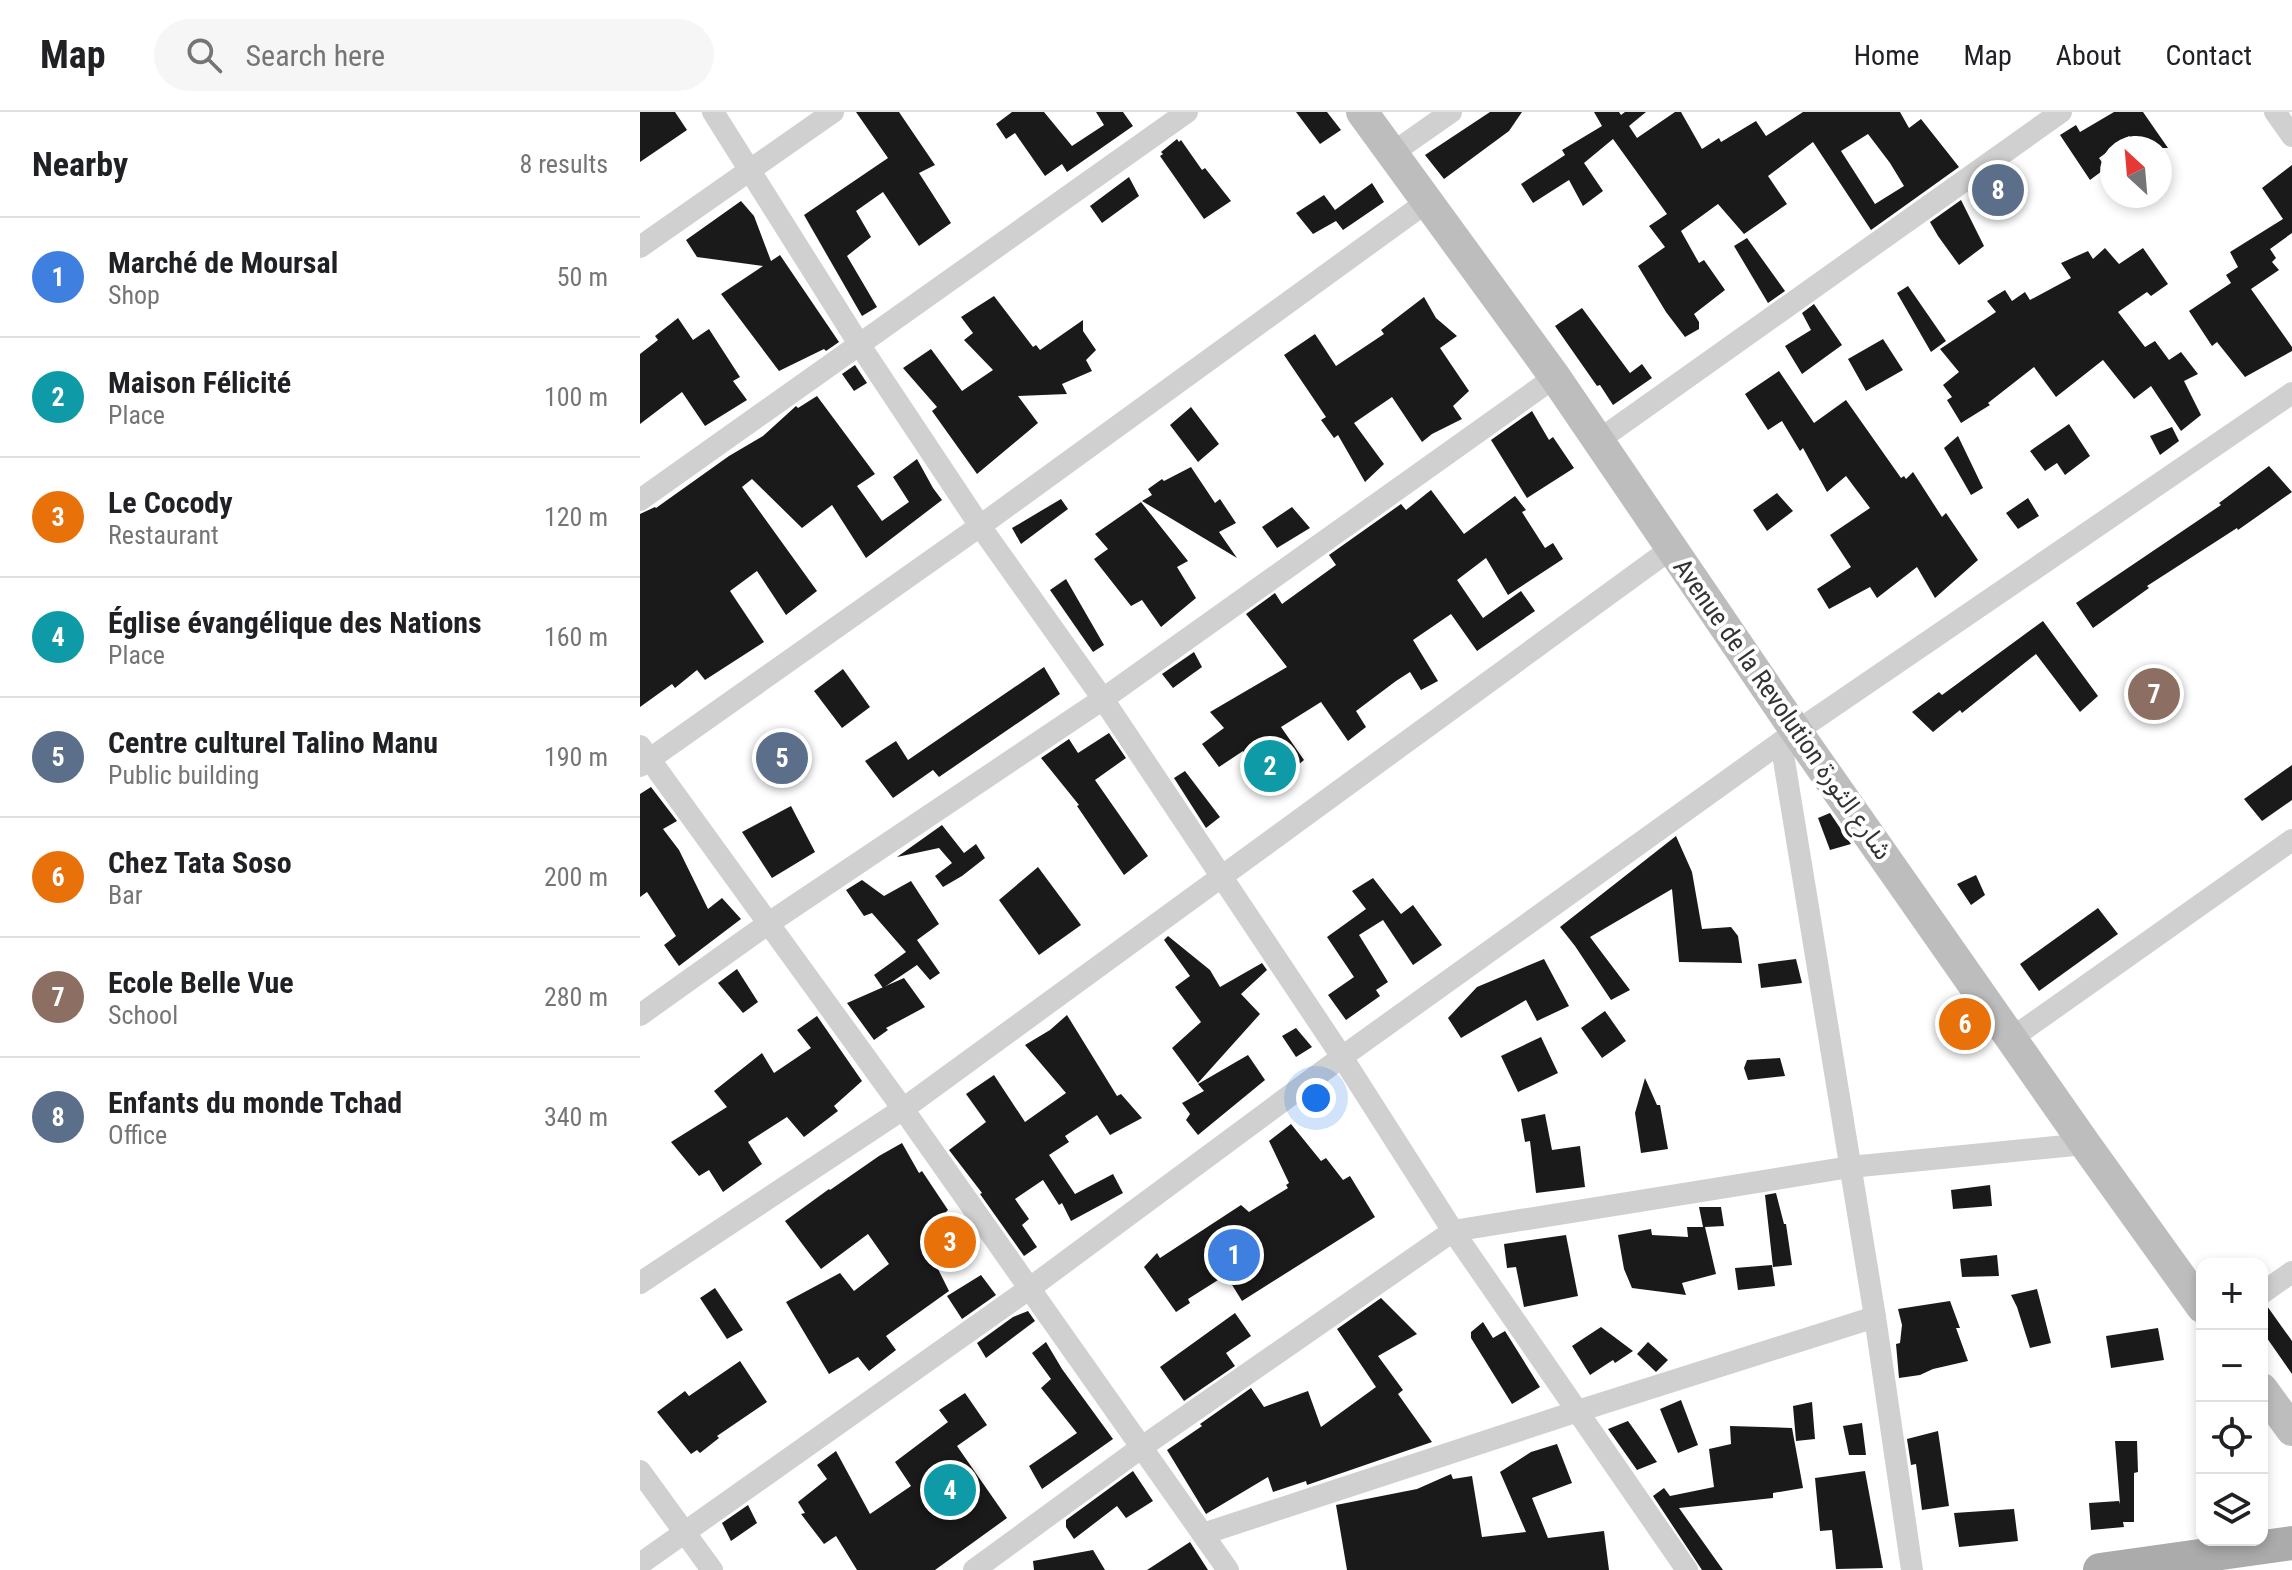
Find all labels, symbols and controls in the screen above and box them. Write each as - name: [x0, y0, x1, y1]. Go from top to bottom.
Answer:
- search box: [154, 19, 714, 91]
- text: Map: [40, 33, 106, 77]
- icon: search: [182, 33, 226, 77]
- text: Search here: [246, 38, 385, 73]
- text: Home: [1854, 39, 1919, 72]
- text: Map: [1963, 39, 2012, 72]
- text: About: [2056, 39, 2122, 72]
- text: Contact: [2166, 39, 2252, 72]
- north arrow: [2100, 136, 2172, 208]
- text: Nearby: [32, 144, 128, 184]
- text: 8 results: [519, 149, 608, 179]
- pin: 8: [1972, 160, 2024, 220]
- text: Marché de Moursal: [108, 245, 338, 280]
- text: 1: [51, 262, 65, 292]
- text: 50 m: [557, 262, 608, 292]
- text: Shop: [108, 280, 160, 310]
- text: Maison Félicité: [108, 365, 291, 400]
- text: 2: [51, 382, 65, 412]
- text: 100 m: [544, 382, 608, 412]
- text: Place: [108, 400, 165, 430]
- text: Le Cocody: [108, 485, 233, 520]
- text: 3: [51, 502, 65, 532]
- text: 120 m: [544, 502, 608, 532]
- text: Restaurant: [108, 520, 219, 550]
- street label: Avenue de la Revolution شارع الثورة: [1664, 553, 1899, 868]
- text: Église évangélique des Nations: [108, 605, 482, 640]
- text: 4: [51, 622, 65, 652]
- text: 160 m: [544, 622, 608, 652]
- text: Place: [108, 640, 165, 670]
- pin: 7: [2128, 664, 2180, 724]
- text: Centre culturel Talino Manu: [108, 725, 438, 760]
- pin: 5: [756, 728, 808, 788]
- pin: 2: [1244, 736, 1296, 796]
- text: 5: [51, 742, 65, 772]
- text: 190 m: [544, 742, 608, 772]
- text: Public building: [108, 760, 259, 790]
- text: Chez Tata Soso: [108, 845, 292, 880]
- text: 6: [51, 862, 65, 892]
- text: 200 m: [544, 862, 608, 892]
- text: Bar: [108, 880, 143, 910]
- text: Ecole Belle Vue: [108, 965, 294, 1000]
- text: 7: [51, 982, 65, 1012]
- text: 280 m: [544, 982, 608, 1012]
- pin: 6: [1939, 994, 1991, 1054]
- text: School: [108, 1000, 178, 1030]
- your location: [1296, 1078, 1336, 1118]
- text: Enfants du monde Tchad: [108, 1085, 402, 1120]
- text: 8: [51, 1102, 65, 1132]
- text: 340 m: [544, 1102, 608, 1132]
- text: Office: [108, 1120, 167, 1150]
- pin: 3: [924, 1212, 976, 1272]
- pin: 1: [1208, 1225, 1260, 1285]
- map controls: [2196, 1258, 2268, 1546]
- button: +: [2196, 1258, 2268, 1330]
- button: −: [2196, 1330, 2268, 1402]
- button: locate: [2196, 1402, 2268, 1474]
- pin: 4: [924, 1460, 976, 1520]
- button: layers: [2196, 1474, 2268, 1546]

